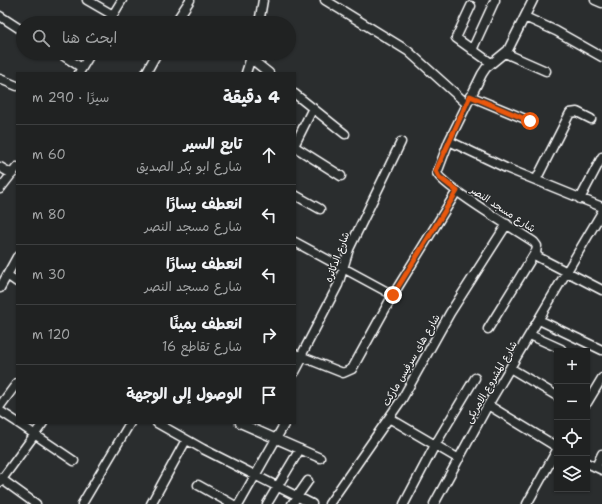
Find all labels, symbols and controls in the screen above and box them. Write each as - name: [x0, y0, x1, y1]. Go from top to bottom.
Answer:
- search box: [16, 16, 296, 60]
- icon: search: [30, 27, 52, 49]
- text: ابحث هنا: [62, 28, 117, 48]
- text: 4 دقيقة: [223, 86, 280, 108]
- text: سيرًا · 290 m: [32, 89, 109, 106]
- route start: [521, 112, 539, 130]
- text: تابع السير: [183, 134, 242, 154]
- icon: ahead: [258, 144, 280, 166]
- text: 60 m: [32, 146, 66, 163]
- text: شارع ابو بكر الصديق: [136, 158, 242, 175]
- street label: شارع مسجد النصر: [467, 183, 538, 236]
- text: انعطف يسارًا: [166, 194, 242, 214]
- icon: left: [258, 204, 280, 226]
- text: 80 m: [32, 206, 66, 223]
- text: شارع مسجد النصر: [145, 218, 242, 235]
- street label: شارع الدكاتره: [322, 230, 353, 284]
- text: انعطف يسارًا: [166, 254, 242, 274]
- icon: left: [258, 264, 280, 286]
- text: 30 m: [32, 266, 66, 283]
- text: شارع مسجد النصر: [145, 278, 242, 295]
- route end: [384, 286, 402, 304]
- street label: شارع هاى سرفيس ماركت: [379, 312, 444, 409]
- text: انعطف يمينًا: [170, 314, 242, 334]
- icon: right: [258, 324, 280, 346]
- text: 120 m: [32, 326, 70, 343]
- text: شارع تقاطع 16: [162, 338, 242, 355]
- street label: شارع المشروع الامريكى: [462, 338, 521, 426]
- map controls: [554, 348, 590, 492]
- button: +: [554, 348, 590, 384]
- text: الوصول إلى الوجهة: [126, 384, 242, 404]
- icon: arrive: [258, 384, 280, 406]
- button: −: [554, 384, 590, 420]
- button: locate: [554, 420, 590, 456]
- button: layers: [554, 456, 590, 492]

